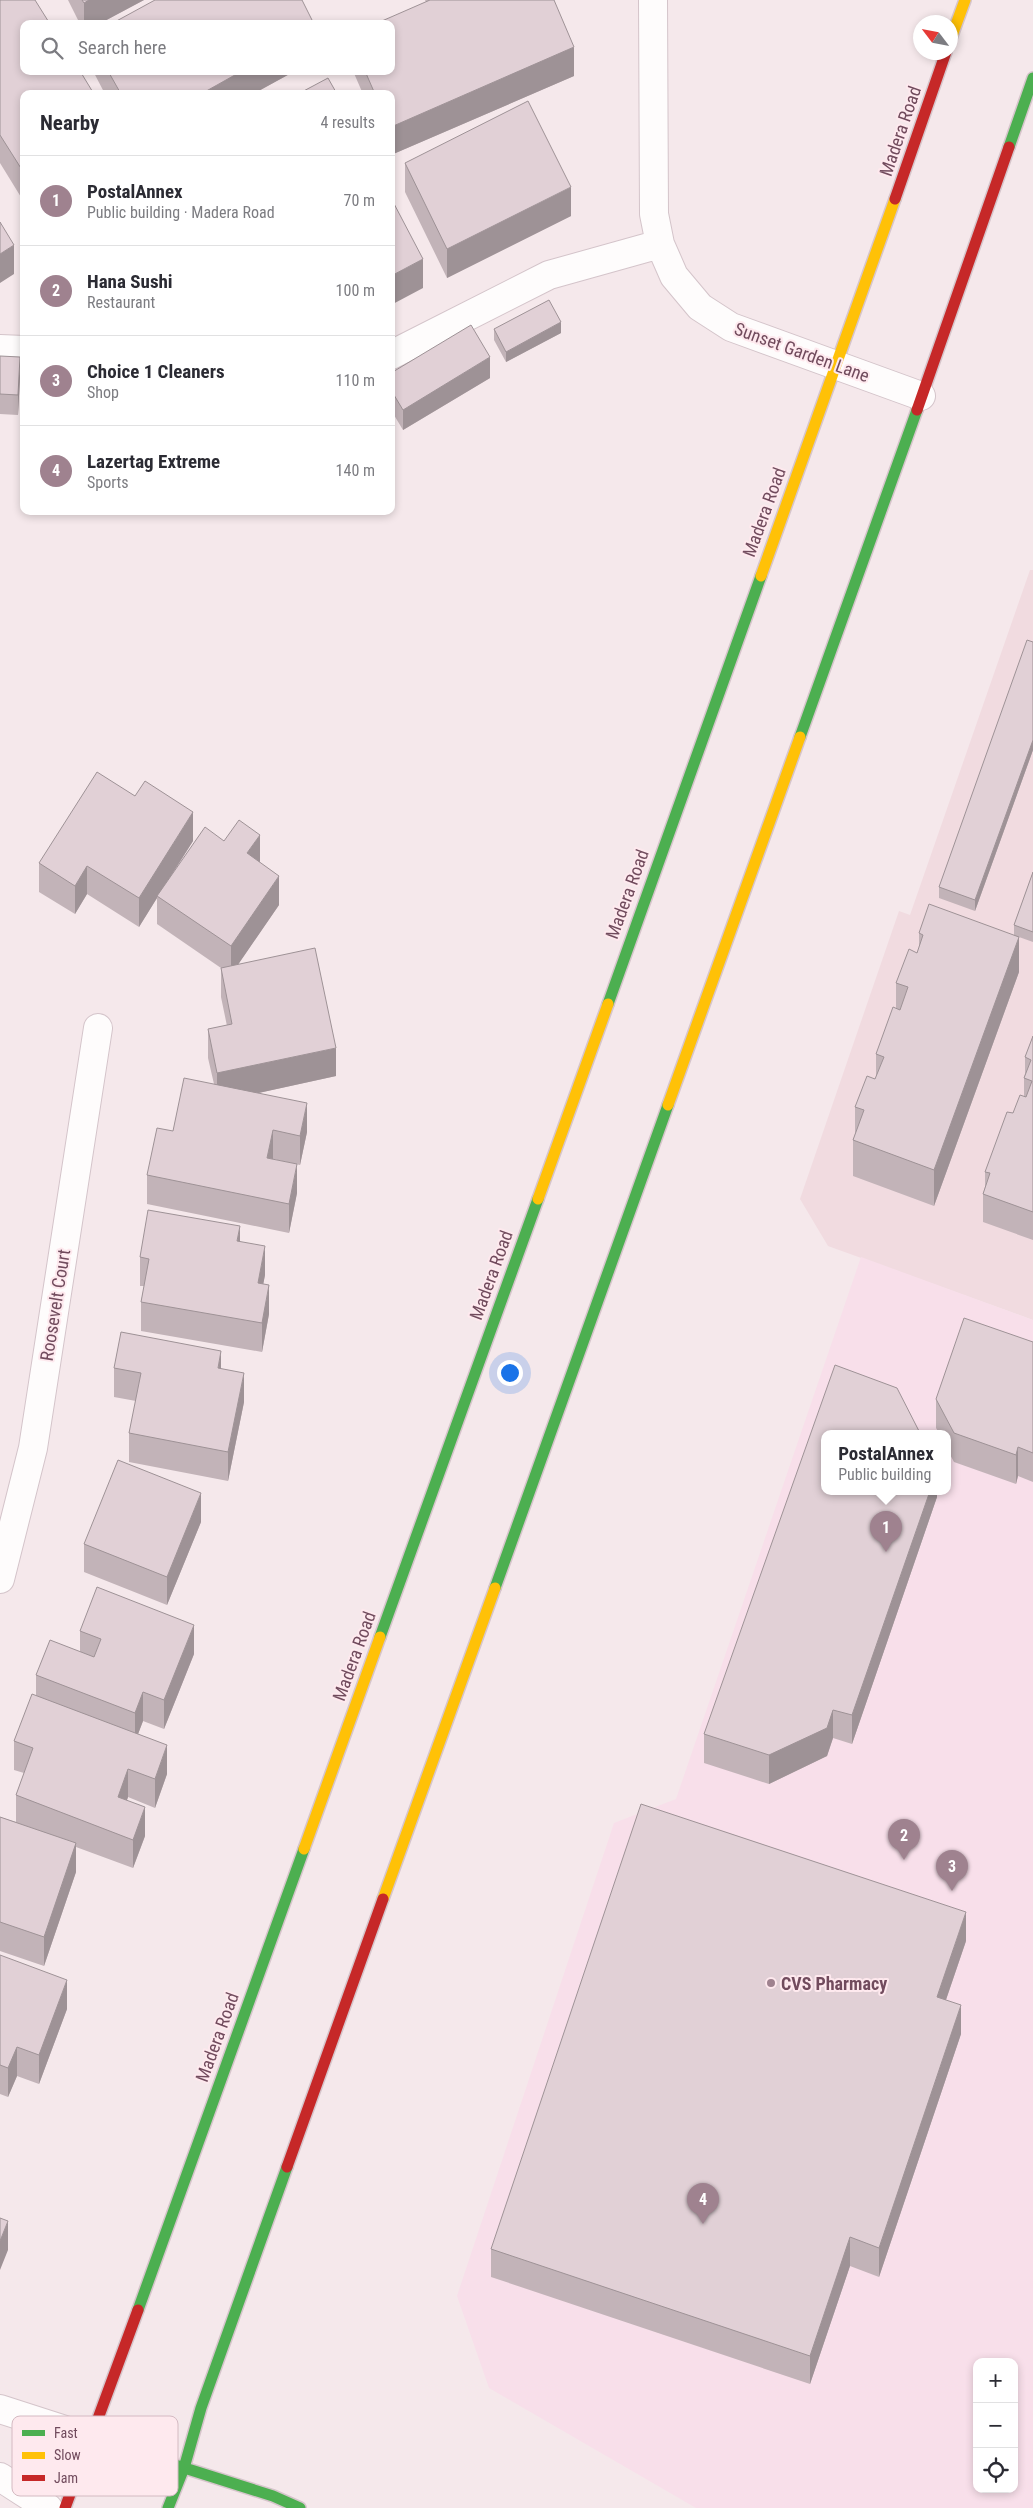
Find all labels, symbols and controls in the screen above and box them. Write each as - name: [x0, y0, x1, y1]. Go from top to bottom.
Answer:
- north arrow: [913, 15, 958, 60]
- search box: [20, 20, 395, 75]
- icon: search: [38, 34, 66, 62]
- text: Search here: [78, 36, 166, 59]
- street label: Madera Road: [875, 83, 925, 179]
- text: Nearby: [40, 111, 99, 135]
- text: 4 results: [320, 113, 375, 132]
- text: PostalAnnex: [87, 180, 183, 203]
- text: 1: [52, 191, 60, 210]
- text: 70 m: [343, 191, 375, 210]
- text: Public building · Madera Road: [87, 203, 275, 222]
- text: Hana Sushi: [87, 270, 173, 293]
- text: 2: [52, 281, 60, 300]
- text: 100 m: [336, 281, 375, 300]
- text: Restaurant: [87, 293, 155, 312]
- street label: Sunset Garden Lane: [732, 318, 872, 386]
- text: Choice 1 Cleaners: [87, 360, 225, 383]
- text: 3: [52, 371, 60, 390]
- text: 110 m: [336, 371, 375, 390]
- text: Shop: [87, 383, 119, 402]
- text: Lazertag Extreme: [87, 450, 220, 473]
- text: 4: [52, 461, 60, 480]
- text: 140 m: [336, 461, 375, 480]
- street label: Madera Road: [738, 464, 790, 560]
- text: Sports: [87, 473, 129, 492]
- street label: Madera Road: [601, 846, 653, 942]
- street label: Madera Road: [465, 1227, 517, 1323]
- street label: Roosevelt Court: [36, 1248, 74, 1362]
- your location: [497, 1360, 523, 1386]
- popup: [821, 1430, 951, 1495]
- text: PostalAnnex: [838, 1442, 934, 1465]
- text: Public building: [838, 1465, 931, 1484]
- pin: 1: [870, 1511, 902, 1552]
- street label: Madera Road: [328, 1608, 380, 1704]
- pin: 2: [888, 1819, 920, 1860]
- pin: 3: [936, 1850, 968, 1891]
- place label: CVS Pharmacy: [781, 1973, 887, 1994]
- marker: CVS Pharmacy: [765, 1977, 777, 1989]
- street label: Madera Road: [191, 1989, 243, 2085]
- pin: 4: [687, 2183, 719, 2224]
- map controls: [973, 2358, 1018, 2493]
- button: +: [973, 2358, 1018, 2403]
- button: −: [973, 2403, 1018, 2448]
- legend: [12, 2416, 178, 2496]
- text: Fast: [54, 2425, 78, 2441]
- text: Slow: [54, 2447, 81, 2463]
- button: locate: [973, 2448, 1018, 2493]
- text: Jam: [54, 2470, 78, 2486]

